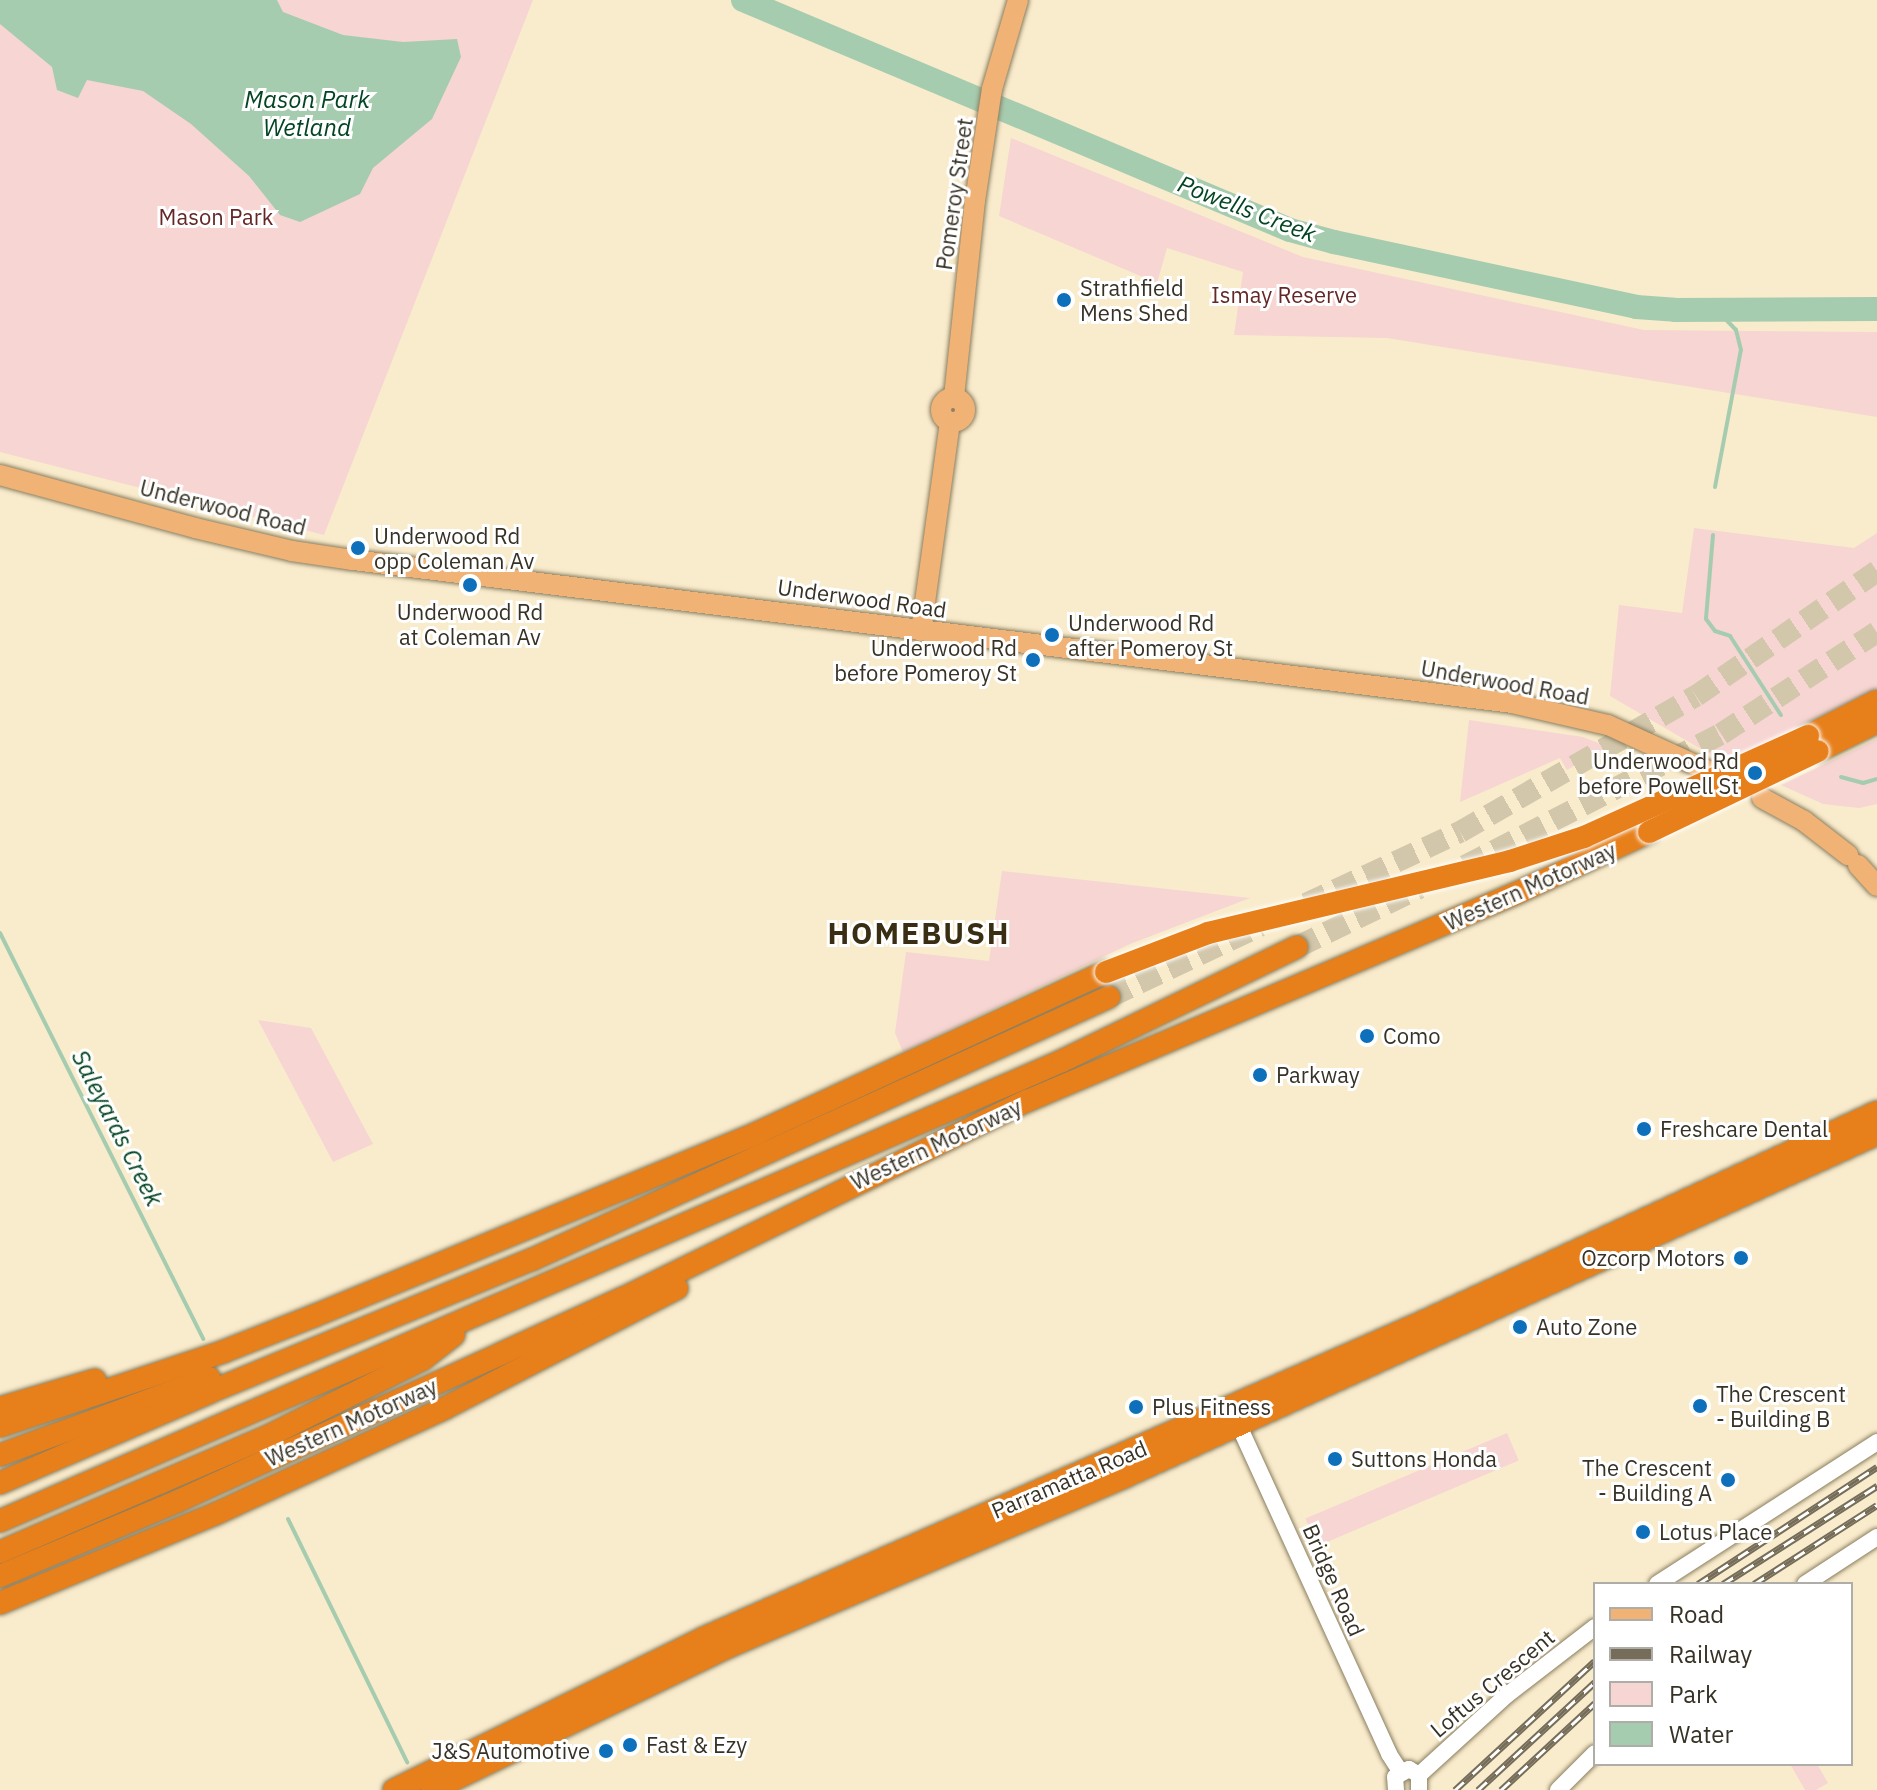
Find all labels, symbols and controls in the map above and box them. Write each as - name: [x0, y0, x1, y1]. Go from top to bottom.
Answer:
- water label: Mason Park Wetland: [244, 86, 370, 142]
- street label: Pomeroy Street: [930, 116, 978, 272]
- water label: Powells Creek: [1174, 169, 1320, 249]
- park label: Mason Park: [159, 204, 273, 230]
- place label: Strathfield Mens Shed: [1080, 274, 1188, 326]
- park label: Ismay Reserve: [1211, 282, 1357, 308]
- marker: Strathfield Mens Shed: [1055, 291, 1073, 309]
- street label: Underwood Road: [137, 474, 309, 540]
- place label: Underwood Rd opp Coleman Av: [374, 522, 534, 574]
- marker: Underwood Rd opp Coleman Av: [349, 539, 367, 557]
- street label: Underwood Road: [776, 573, 948, 623]
- marker: Underwood Rd at Coleman Av: [461, 576, 479, 594]
- place label: Underwood Rd at Coleman Av: [397, 598, 543, 650]
- place label: Underwood Rd after Pomeroy St: [1068, 609, 1233, 660]
- marker: Underwood Rd after Pomeroy St: [1043, 626, 1061, 644]
- place label: Underwood Rd before Pomeroy St: [834, 634, 1017, 686]
- marker: Underwood Rd before Pomeroy St: [1024, 651, 1042, 669]
- street label: Underwood Road: [1419, 654, 1591, 710]
- place label: Underwood Rd before Powell St: [1578, 747, 1739, 798]
- marker: Underwood Rd before Powell St: [1746, 764, 1764, 782]
- street label: Western Motorway: [1440, 836, 1620, 936]
- district label: HOMEBUSH: [827, 915, 1011, 951]
- place label: Como: [1383, 1023, 1441, 1049]
- marker: Como: [1358, 1027, 1376, 1045]
- water label: Saleyards Creek: [65, 1045, 169, 1211]
- place label: Parkway: [1276, 1062, 1360, 1088]
- marker: Parkway: [1251, 1066, 1269, 1084]
- street label: Western Motorway: [847, 1093, 1025, 1195]
- place label: Freshcare Dental: [1660, 1116, 1828, 1142]
- marker: Freshcare Dental: [1635, 1120, 1653, 1138]
- place label: Ozcorp Motors: [1581, 1245, 1725, 1271]
- marker: Ozcorp Motors: [1732, 1249, 1750, 1267]
- place label: Auto Zone: [1536, 1314, 1637, 1340]
- marker: Auto Zone: [1511, 1318, 1529, 1336]
- street label: Western Motorway: [261, 1372, 441, 1472]
- place label: The Crescent - Building B: [1716, 1380, 1846, 1432]
- place label: Plus Fitness: [1152, 1394, 1271, 1420]
- marker: The Crescent - Building B: [1691, 1397, 1709, 1415]
- marker: Plus Fitness: [1127, 1398, 1145, 1416]
- street label: Parramatta Road: [987, 1434, 1151, 1524]
- place label: Suttons Honda: [1351, 1446, 1497, 1472]
- marker: Suttons Honda: [1326, 1450, 1344, 1468]
- place label: The Crescent - Building A: [1582, 1454, 1712, 1506]
- marker: The Crescent - Building A: [1719, 1471, 1737, 1489]
- place label: Lotus Place: [1659, 1519, 1772, 1545]
- street label: Bridge Road: [1298, 1520, 1370, 1640]
- marker: Lotus Place: [1634, 1523, 1652, 1541]
- legend: [1593, 1582, 1853, 1766]
- text: Road: [1669, 1598, 1724, 1630]
- street label: Loftus Crescent: [1425, 1623, 1559, 1743]
- text: Railway: [1669, 1638, 1752, 1670]
- text: Park: [1669, 1678, 1718, 1710]
- text: Water: [1669, 1718, 1733, 1750]
- place label: Fast & Ezy: [646, 1732, 747, 1758]
- marker: Fast & Ezy: [621, 1736, 639, 1754]
- place label: J&S Automotive: [432, 1738, 590, 1764]
- marker: J&S Automotive: [597, 1742, 615, 1760]

